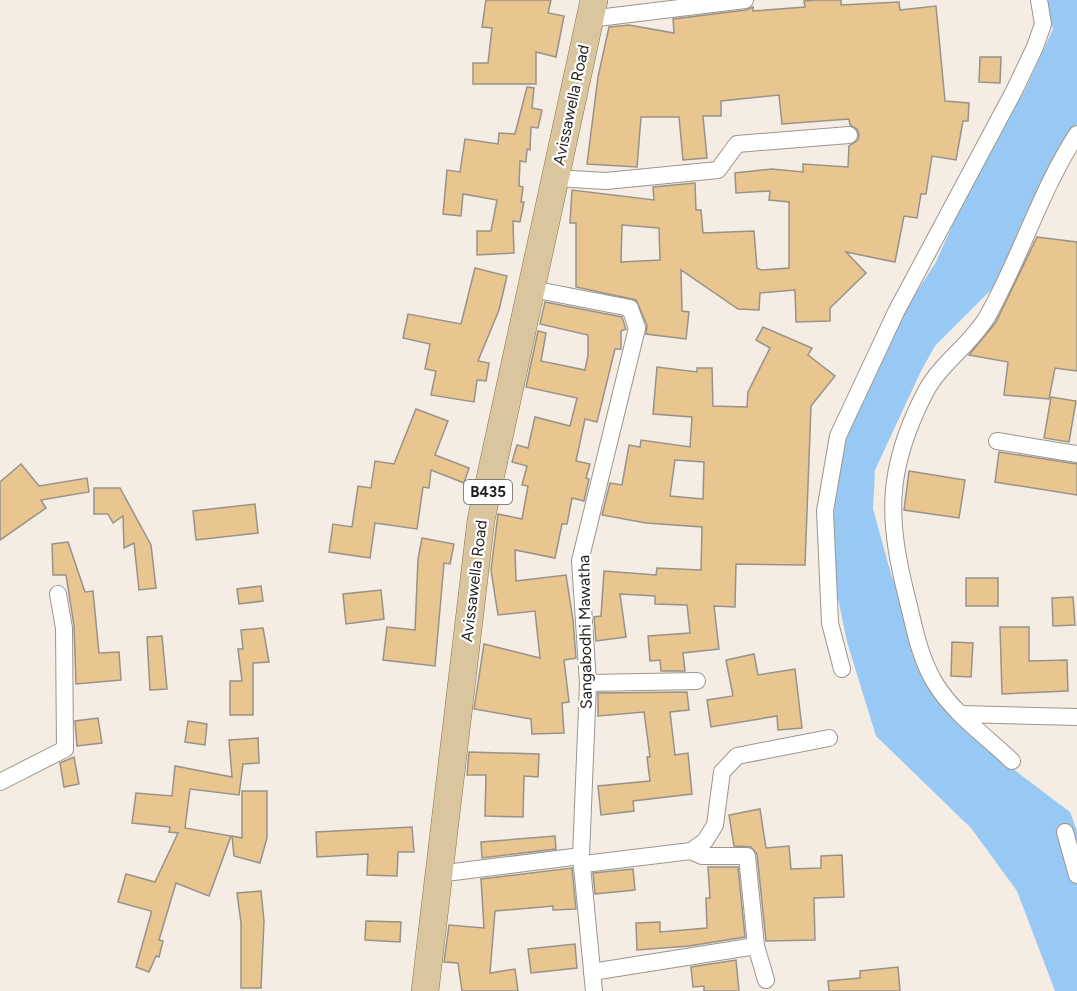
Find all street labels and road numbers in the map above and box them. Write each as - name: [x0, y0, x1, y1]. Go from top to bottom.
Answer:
- street label: Avissawella Road: [549, 43, 593, 167]
- road number: B435: [464, 480, 512, 504]
- street label: Avissawella Road: [457, 519, 491, 643]
- street label: Sangabodhi Mawatha: [574, 555, 596, 709]

